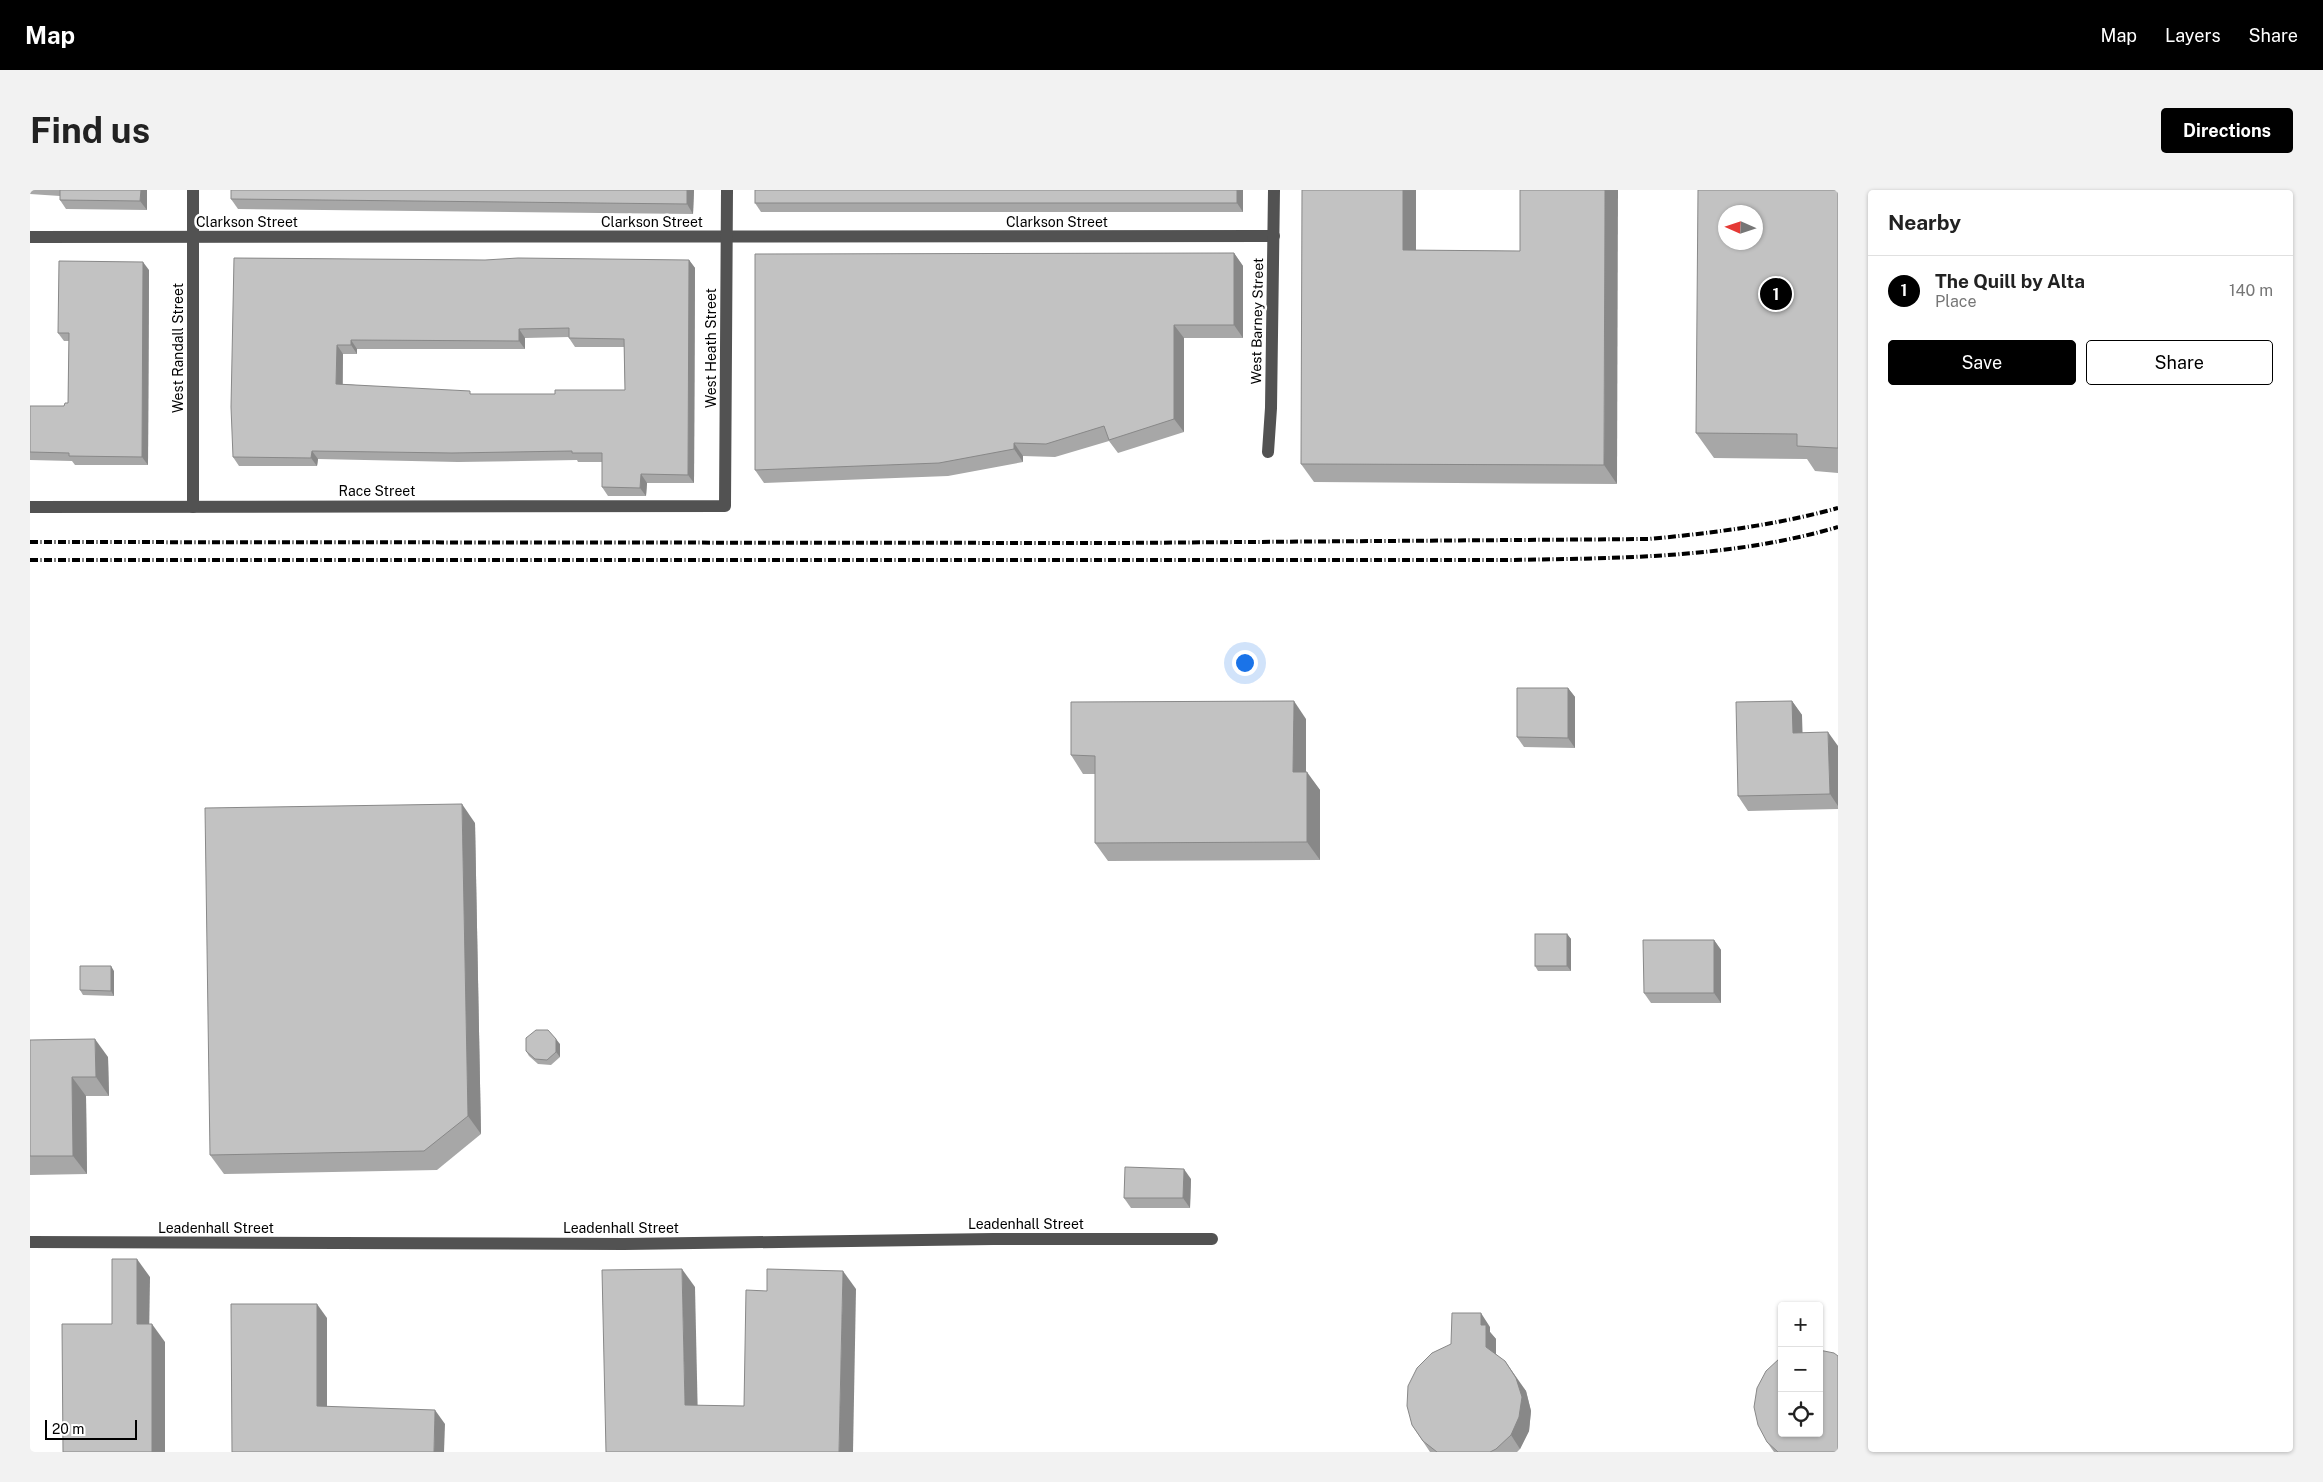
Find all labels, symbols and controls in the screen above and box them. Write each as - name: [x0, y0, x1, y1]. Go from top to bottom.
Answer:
- text: Map: [25, 21, 75, 49]
- text: Map: [2101, 25, 2137, 46]
- text: Layers: [2165, 25, 2221, 46]
- text: Share: [2249, 25, 2298, 46]
- button: Directions: [2161, 108, 2293, 153]
- text: Find us: [30, 110, 150, 151]
- north arrow: [1718, 205, 1763, 250]
- text: Nearby: [1888, 210, 1961, 235]
- street label: Clarkson Street: [196, 214, 298, 230]
- street label: Clarkson Street: [601, 214, 703, 230]
- street label: Clarkson Street: [1006, 214, 1108, 230]
- street label: West Barney Street: [1248, 258, 1266, 384]
- text: The Quill by Alta: [1935, 270, 2085, 292]
- pin: 1: [1760, 275, 1792, 313]
- text: 1: [1901, 281, 1907, 300]
- text: 140 m: [2229, 281, 2273, 300]
- street label: West Randall Street: [170, 283, 186, 413]
- street label: West Heath Street: [703, 288, 719, 408]
- text: Place: [1935, 292, 1977, 311]
- button: Save: [1888, 340, 2076, 385]
- button: Share: [2086, 340, 2273, 385]
- street label: Race Street: [339, 483, 415, 499]
- your location: [1232, 650, 1258, 676]
- street label: Leadenhall Street: [968, 1216, 1084, 1232]
- street label: Leadenhall Street: [158, 1220, 274, 1236]
- street label: Leadenhall Street: [563, 1220, 679, 1236]
- map controls: [1778, 1302, 1823, 1437]
- button: +: [1778, 1302, 1823, 1347]
- button: −: [1778, 1347, 1823, 1392]
- button: locate: [1778, 1392, 1823, 1437]
- scale bar: [45, 1417, 138, 1440]
- text: 20 m: [52, 1421, 84, 1437]

